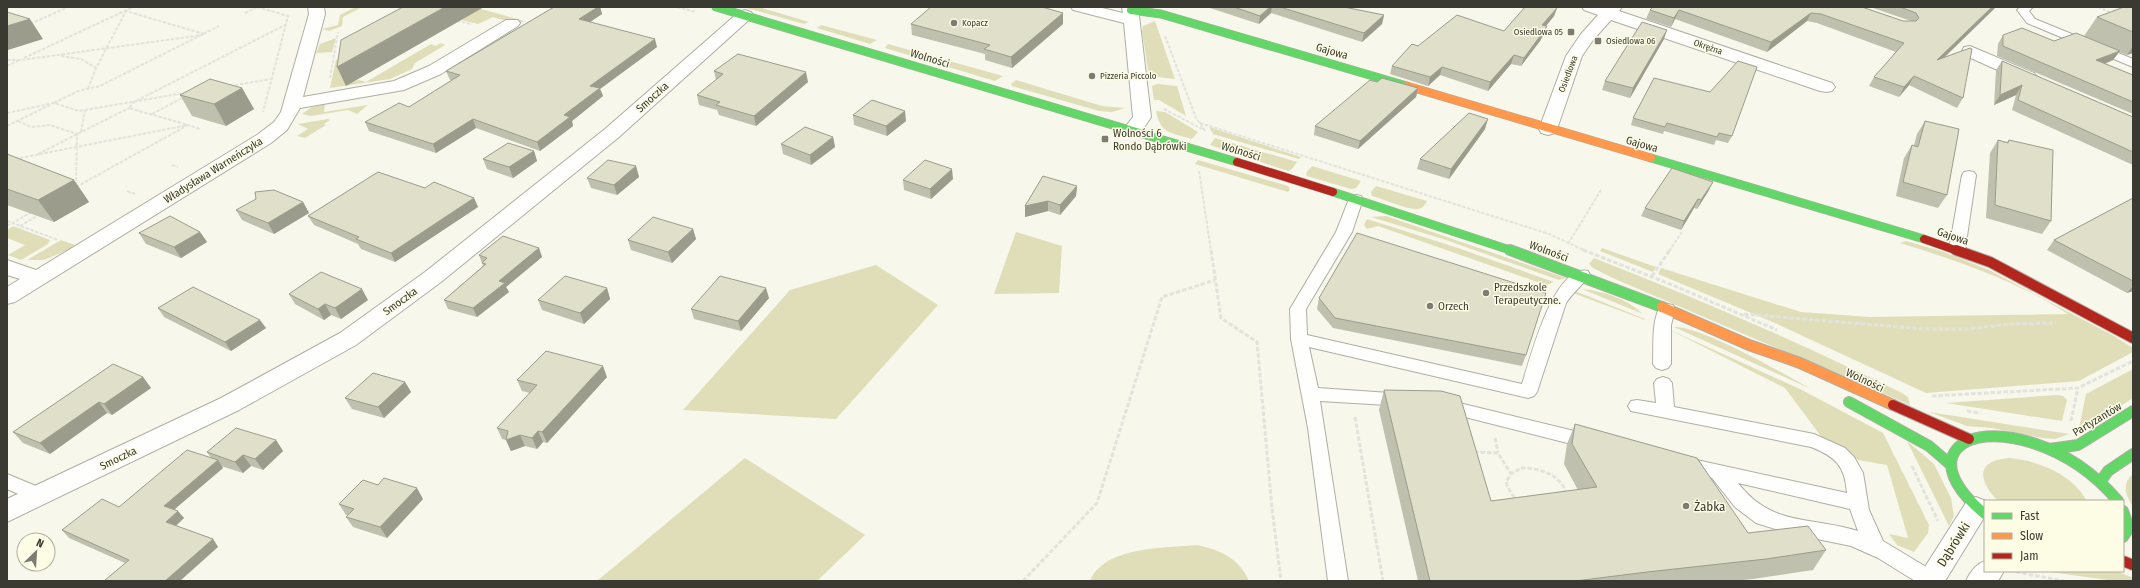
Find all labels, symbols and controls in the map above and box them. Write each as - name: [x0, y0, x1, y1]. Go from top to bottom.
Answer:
- marker: Kopacz: [949, 18, 959, 28]
- place label: Kopacz: [962, 18, 988, 28]
- place label: Osiedlowa 05: [1514, 27, 1563, 37]
- marker: Osiedlowa 05: [1566, 27, 1576, 37]
- marker: Osiedlowa 06: [1593, 36, 1603, 46]
- place label: Osiedlowa 06: [1606, 36, 1656, 46]
- street label: Okrężna: [1692, 37, 1724, 57]
- street label: Gajowa: [1314, 41, 1349, 62]
- street label: Wolności: [909, 46, 951, 71]
- street label: Osiedlowa: [1556, 54, 1580, 94]
- marker: Pizzeria Piccolo: [1087, 71, 1097, 81]
- place label: Pizzeria Piccolo: [1100, 71, 1157, 81]
- street label: Smoczka: [633, 79, 671, 115]
- place label: Wolności 6 Rondo Dąbrówki: [1113, 127, 1187, 153]
- marker: Wolności 6 Rondo Dąbrówki: [1100, 134, 1110, 144]
- street label: Gajowa: [1624, 134, 1659, 155]
- street label: Władysława Warneńczyka: [161, 135, 265, 206]
- street label: Wolności: [1220, 139, 1262, 164]
- street label: Gajowa: [1935, 225, 1970, 248]
- street label: Wolności: [1528, 238, 1570, 265]
- place label: Przedszkole Terapeutyczne.: [1494, 281, 1561, 307]
- street label: Smoczka: [381, 285, 420, 318]
- marker: Przedszkole Terapeutyczne.: [1481, 288, 1491, 298]
- place label: Orzech: [1438, 300, 1469, 313]
- marker: Orzech: [1425, 301, 1435, 311]
- street label: Wolności: [1844, 366, 1886, 395]
- street label: Partyzantów: [2070, 400, 2124, 439]
- street label: Smoczka: [98, 444, 139, 473]
- place label: Żabka: [1694, 499, 1725, 514]
- legend: [1984, 500, 2124, 572]
- marker: Żabka: [1681, 501, 1691, 511]
- text: Fast: [2020, 509, 2039, 523]
- street label: Dąbrówki: [1934, 519, 1973, 569]
- text: Slow: [2020, 529, 2043, 543]
- north arrow: [16, 532, 56, 572]
- text: N: [34, 536, 46, 551]
- text: Jam: [2020, 549, 2038, 563]

